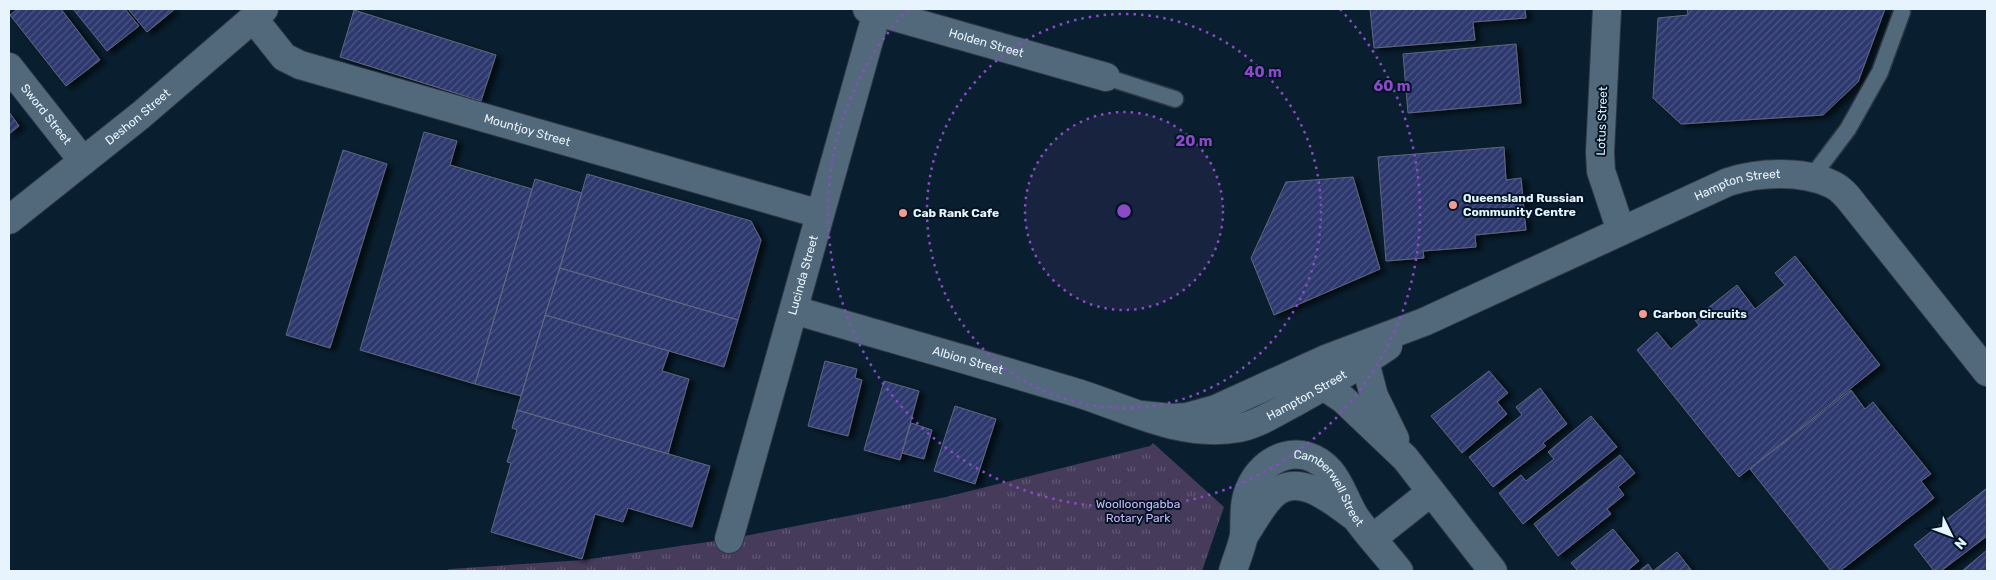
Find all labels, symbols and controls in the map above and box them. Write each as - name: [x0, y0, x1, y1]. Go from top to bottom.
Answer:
- street label: Holden Street: [947, 26, 1026, 60]
- text: 40 m: [1244, 63, 1282, 81]
- text: 60 m: [1374, 77, 1410, 95]
- street label: Sword Street: [18, 81, 74, 147]
- street label: Deshon Street: [102, 86, 173, 148]
- street label: Lotus Street: [1594, 86, 1610, 156]
- street label: Mountjoy Street: [482, 111, 572, 149]
- text: 20 m: [1176, 132, 1212, 150]
- street label: Hampton Street: [1692, 167, 1781, 204]
- place label: Queensland Russian Community Centre: [1463, 191, 1584, 219]
- marker: Queensland Russian Community Centre: [1447, 199, 1459, 211]
- centre of rings: [1115, 202, 1133, 220]
- place label: Cab Rank Cafe: [913, 206, 999, 220]
- marker: Cab Rank Cafe: [897, 207, 909, 219]
- street label: Lucinda Street: [785, 234, 821, 317]
- place label: Carbon Circuits: [1653, 307, 1747, 321]
- marker: Carbon Circuits: [1637, 308, 1649, 320]
- street label: Albion Street: [931, 344, 1005, 377]
- street label: Hampton Street: [1264, 367, 1349, 423]
- street label: Camberwell Street: [1293, 447, 1367, 529]
- park label: Woolloongabba Rotary Park: [1096, 497, 1180, 525]
- north arrow: [1926, 510, 1976, 560]
- text: N: [1951, 534, 1970, 553]

